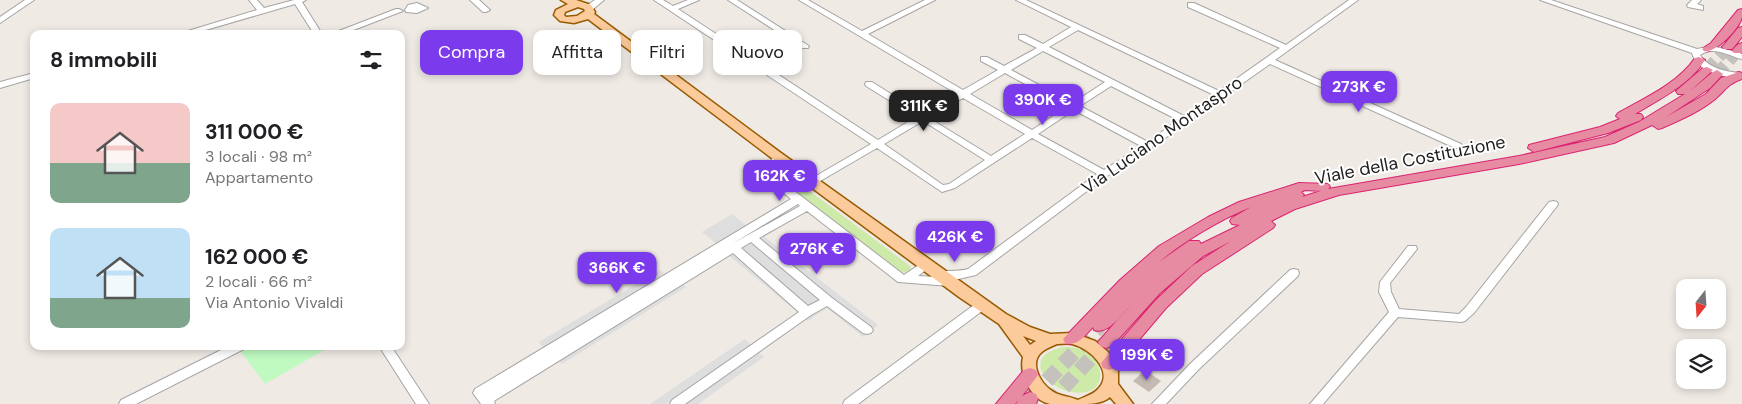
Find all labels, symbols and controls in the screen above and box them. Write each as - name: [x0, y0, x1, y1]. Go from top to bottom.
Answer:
- chip: Compra: [420, 30, 523, 75]
- chip: Affitta: [533, 30, 621, 75]
- chip: Filtri: [631, 30, 703, 75]
- chip: Nuovo: [713, 30, 802, 75]
- text: 8 immobili: [50, 46, 157, 74]
- icon: filters: [357, 46, 385, 74]
- street label: Via Luciano Montaspro: [1077, 70, 1247, 200]
- pin: 273K €: [1318, 70, 1400, 113]
- text: 273K €: [1332, 76, 1386, 97]
- pin: 390K €: [1002, 84, 1084, 126]
- text: 390K €: [1014, 89, 1072, 110]
- pin: 311K €: [883, 90, 965, 132]
- text: 311K €: [900, 95, 948, 116]
- text: 311 000 €: [205, 118, 304, 146]
- icon: home: [90, 123, 150, 183]
- street label: Viale della Costituzione: [1312, 130, 1508, 190]
- text: 3 locali · 98 m²: [205, 146, 312, 167]
- pin: 162K €: [739, 160, 821, 202]
- text: 162K €: [754, 165, 806, 186]
- text: Appartamento: [205, 167, 313, 188]
- pin: 426K €: [914, 220, 996, 263]
- text: 426K €: [927, 226, 983, 247]
- pin: 276K €: [776, 232, 858, 275]
- text: 276K €: [790, 238, 844, 259]
- text: 162 000 €: [205, 243, 309, 271]
- icon: home: [90, 248, 150, 308]
- pin: 366K €: [576, 252, 658, 294]
- text: 366K €: [589, 257, 645, 278]
- text: 2 locali · 66 m²: [205, 271, 312, 292]
- north arrow: [1676, 279, 1726, 329]
- map controls: [1676, 279, 1726, 389]
- text: Via Antonio Vivaldi: [205, 292, 343, 313]
- pin: 199K €: [1106, 338, 1188, 381]
- button: layers: [1676, 339, 1726, 389]
- text: 199K €: [1121, 344, 1174, 365]

